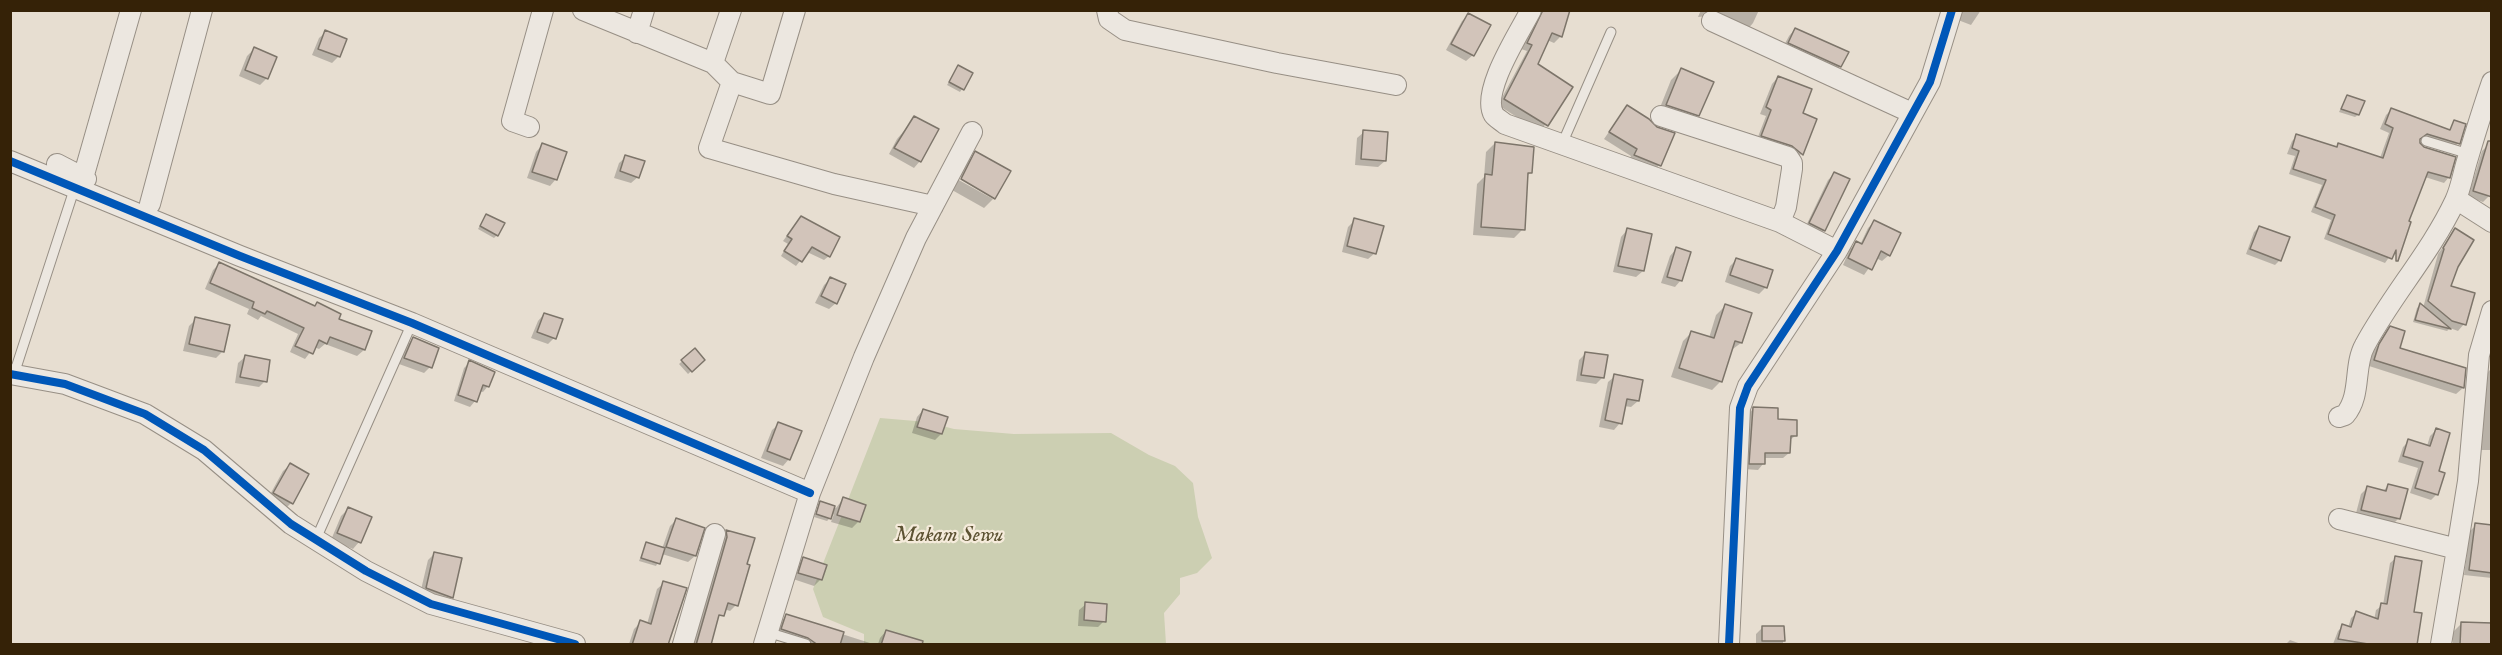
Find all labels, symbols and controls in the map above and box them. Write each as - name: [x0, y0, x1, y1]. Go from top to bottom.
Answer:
- park label: Makam Sewu: [895, 524, 1003, 550]

